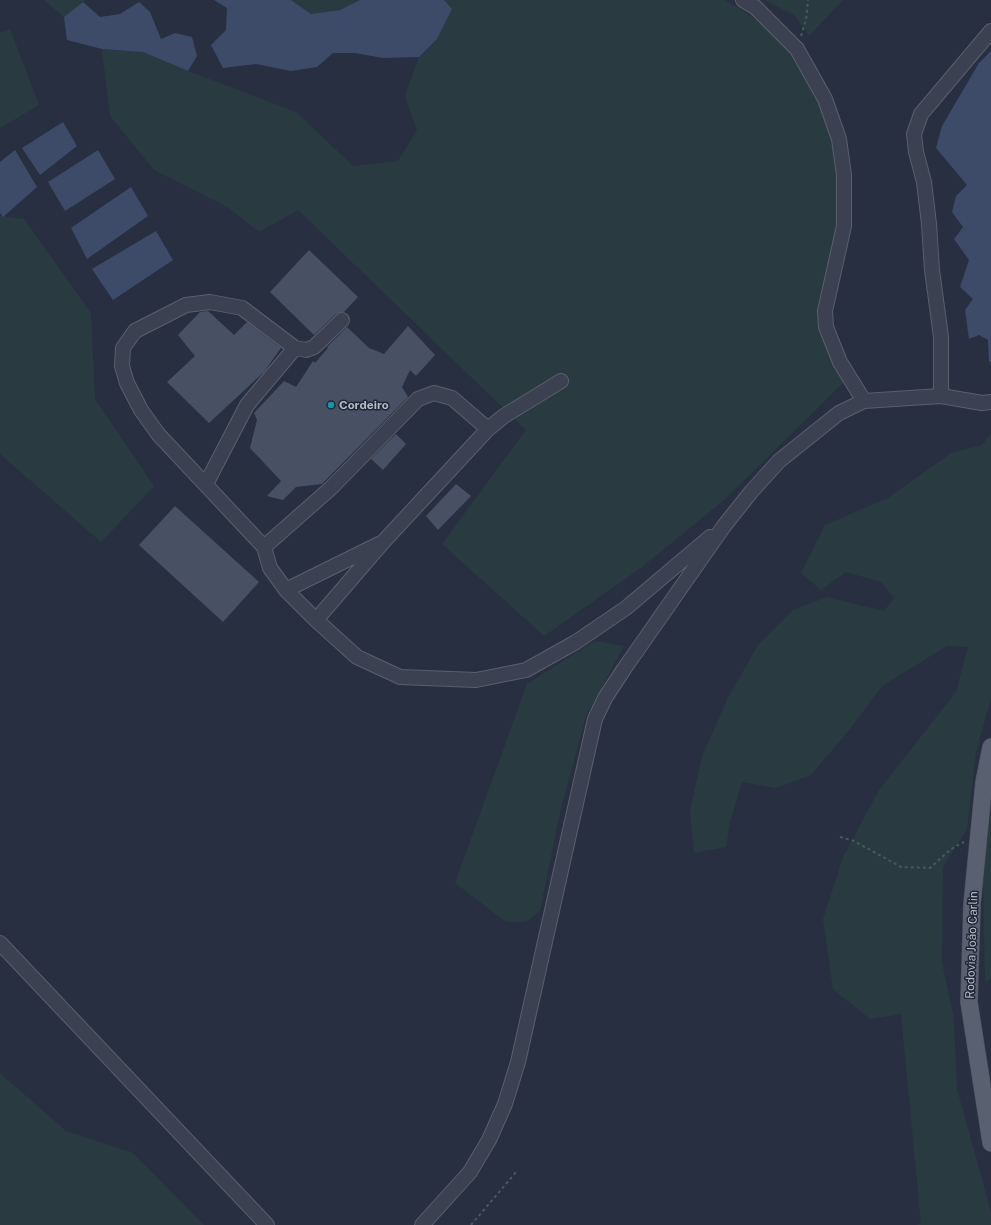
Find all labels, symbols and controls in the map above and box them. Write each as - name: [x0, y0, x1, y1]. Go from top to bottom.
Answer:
- place label: Cordeiro: [339, 398, 389, 412]
- marker: Cordeiro: [326, 400, 336, 410]
- street label: Rodovia João Carlin: [963, 891, 981, 999]

